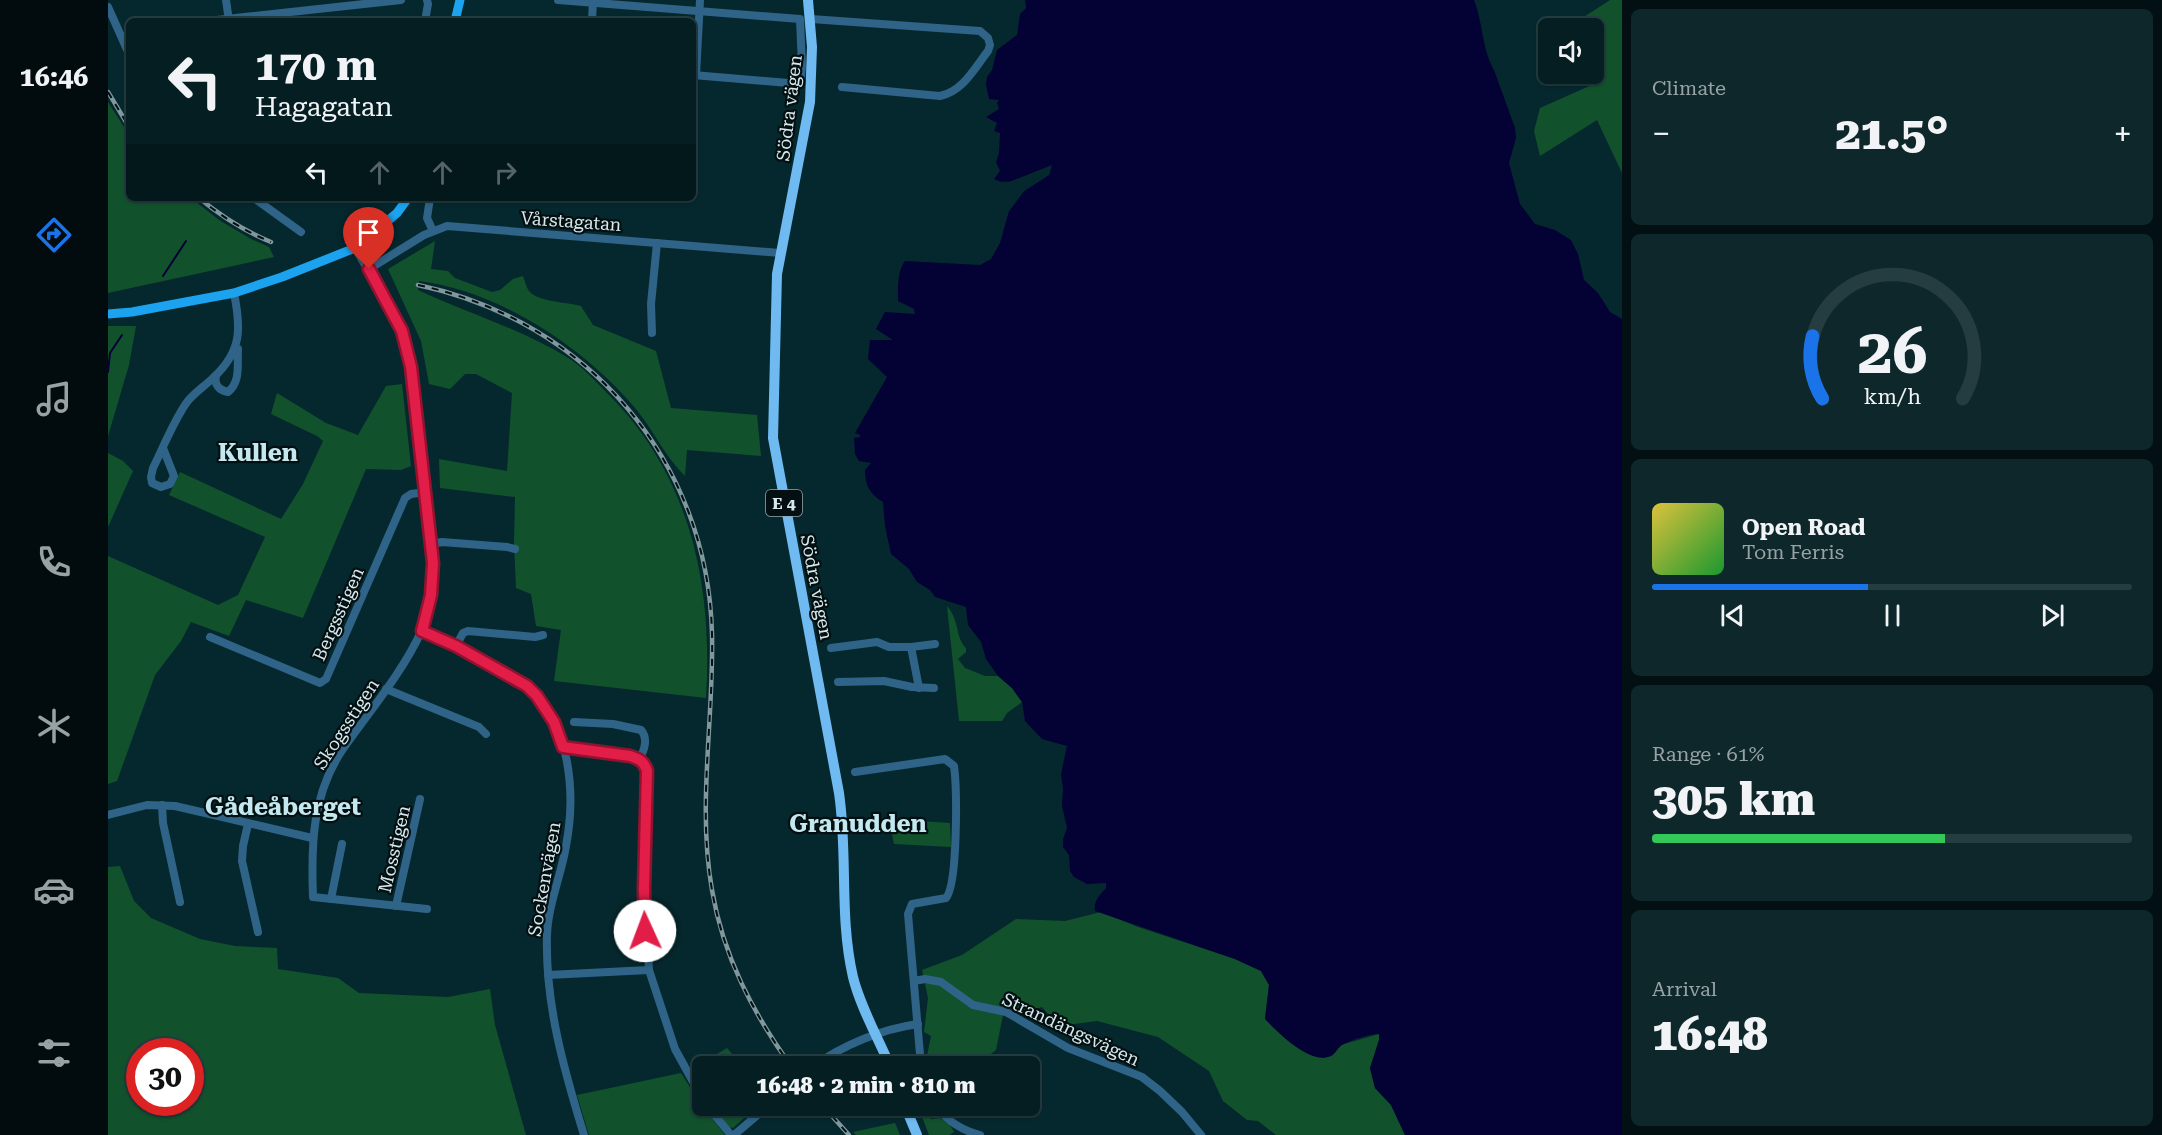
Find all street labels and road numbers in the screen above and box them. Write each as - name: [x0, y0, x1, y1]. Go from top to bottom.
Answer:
- street label: Södra vägen: [772, 53, 806, 162]
- street label: Vårstagatan: [520, 207, 623, 235]
- road number: E 4: [766, 490, 802, 516]
- street label: Södra vägen: [797, 533, 838, 642]
- street label: Bergsstigen: [308, 564, 368, 664]
- street label: Skogsstigen: [309, 674, 383, 773]
- street label: Mosstigen: [374, 803, 414, 895]
- street label: Sockenvägen: [524, 820, 564, 938]
- street label: Strandängsvägen: [999, 988, 1143, 1070]

